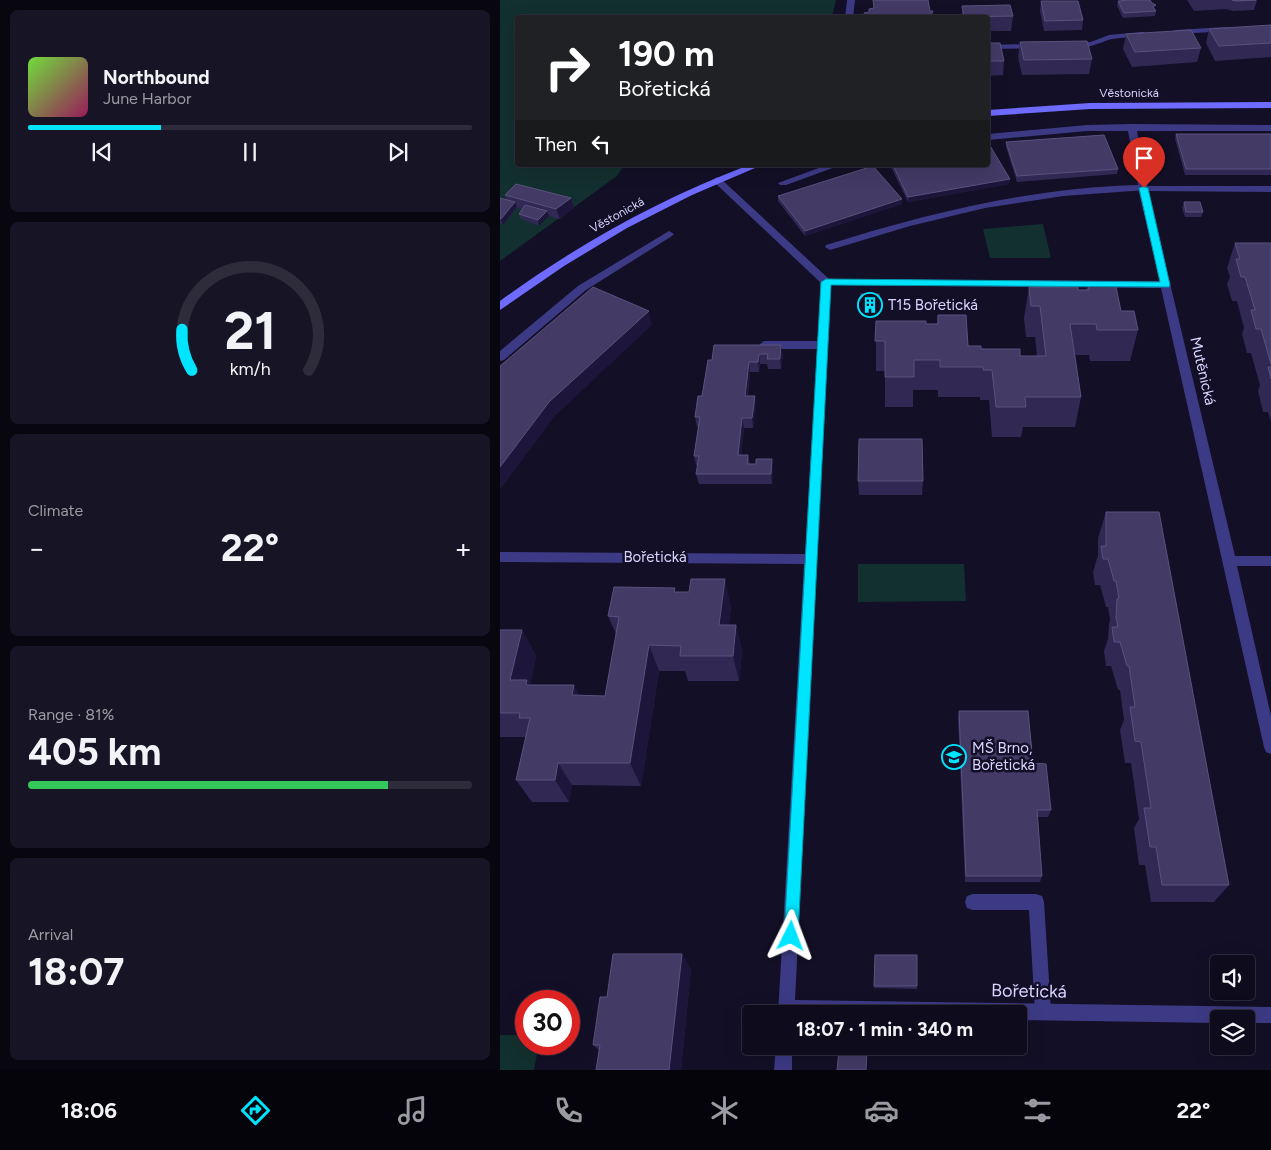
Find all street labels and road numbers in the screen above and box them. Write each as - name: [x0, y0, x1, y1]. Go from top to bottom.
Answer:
- street label: Věstonická: [1099, 86, 1159, 100]
- street label: Věstonická: [587, 194, 647, 236]
- street label: Mutěnická: [1186, 335, 1220, 407]
- street label: Bořetická: [623, 548, 687, 566]
- street label: Bořetická: [991, 979, 1067, 1003]

